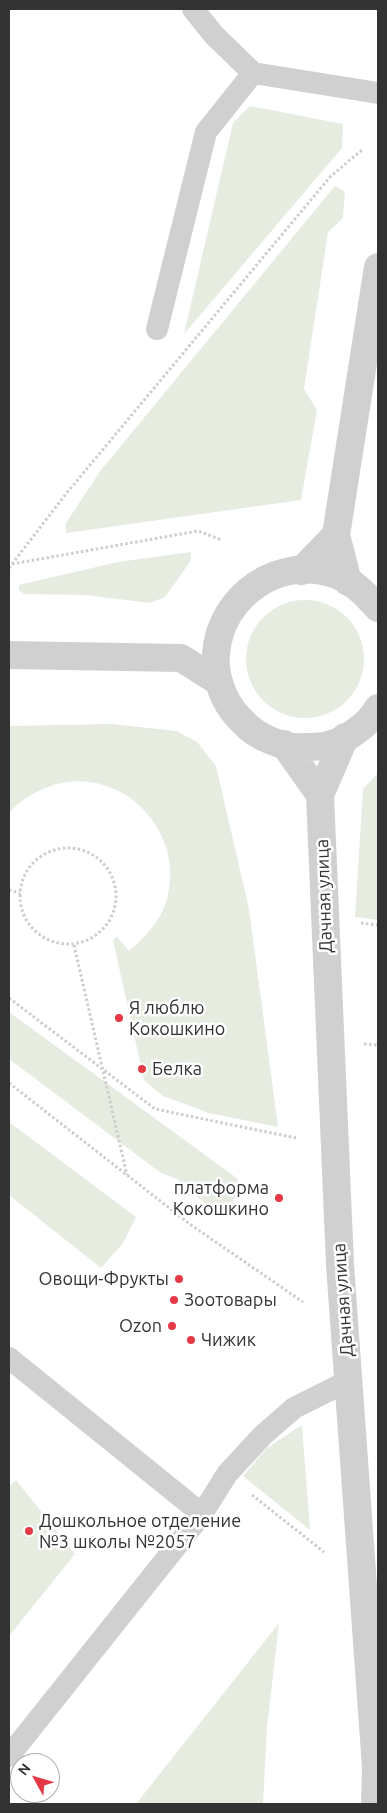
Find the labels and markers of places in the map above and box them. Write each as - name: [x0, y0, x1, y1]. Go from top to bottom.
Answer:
- place label: Я люблю Кокошкино: [129, 997, 225, 1040]
- marker: Я люблю Кокошкино: [113, 1012, 125, 1024]
- place label: Белка: [152, 1058, 202, 1080]
- marker: Белка: [136, 1063, 148, 1075]
- place label: платформа Кокошкино: [173, 1177, 269, 1220]
- marker: платформа Кокошкино: [273, 1192, 285, 1204]
- place label: Овощи-Фрукты: [39, 1268, 169, 1290]
- marker: Овощи-Фрукты: [173, 1273, 185, 1285]
- place label: Зоотовары: [184, 1289, 277, 1311]
- marker: Зоотовары: [168, 1294, 180, 1306]
- place label: Ozon: [119, 1315, 162, 1337]
- marker: Ozon: [166, 1320, 178, 1332]
- place label: Чижик: [201, 1329, 256, 1351]
- marker: Чижик: [185, 1334, 197, 1346]
- place label: Дошкольное отделение №3 школы №2057: [39, 1510, 241, 1552]
- marker: Дошкольное отделение №3 школы №2057: [23, 1525, 35, 1537]

